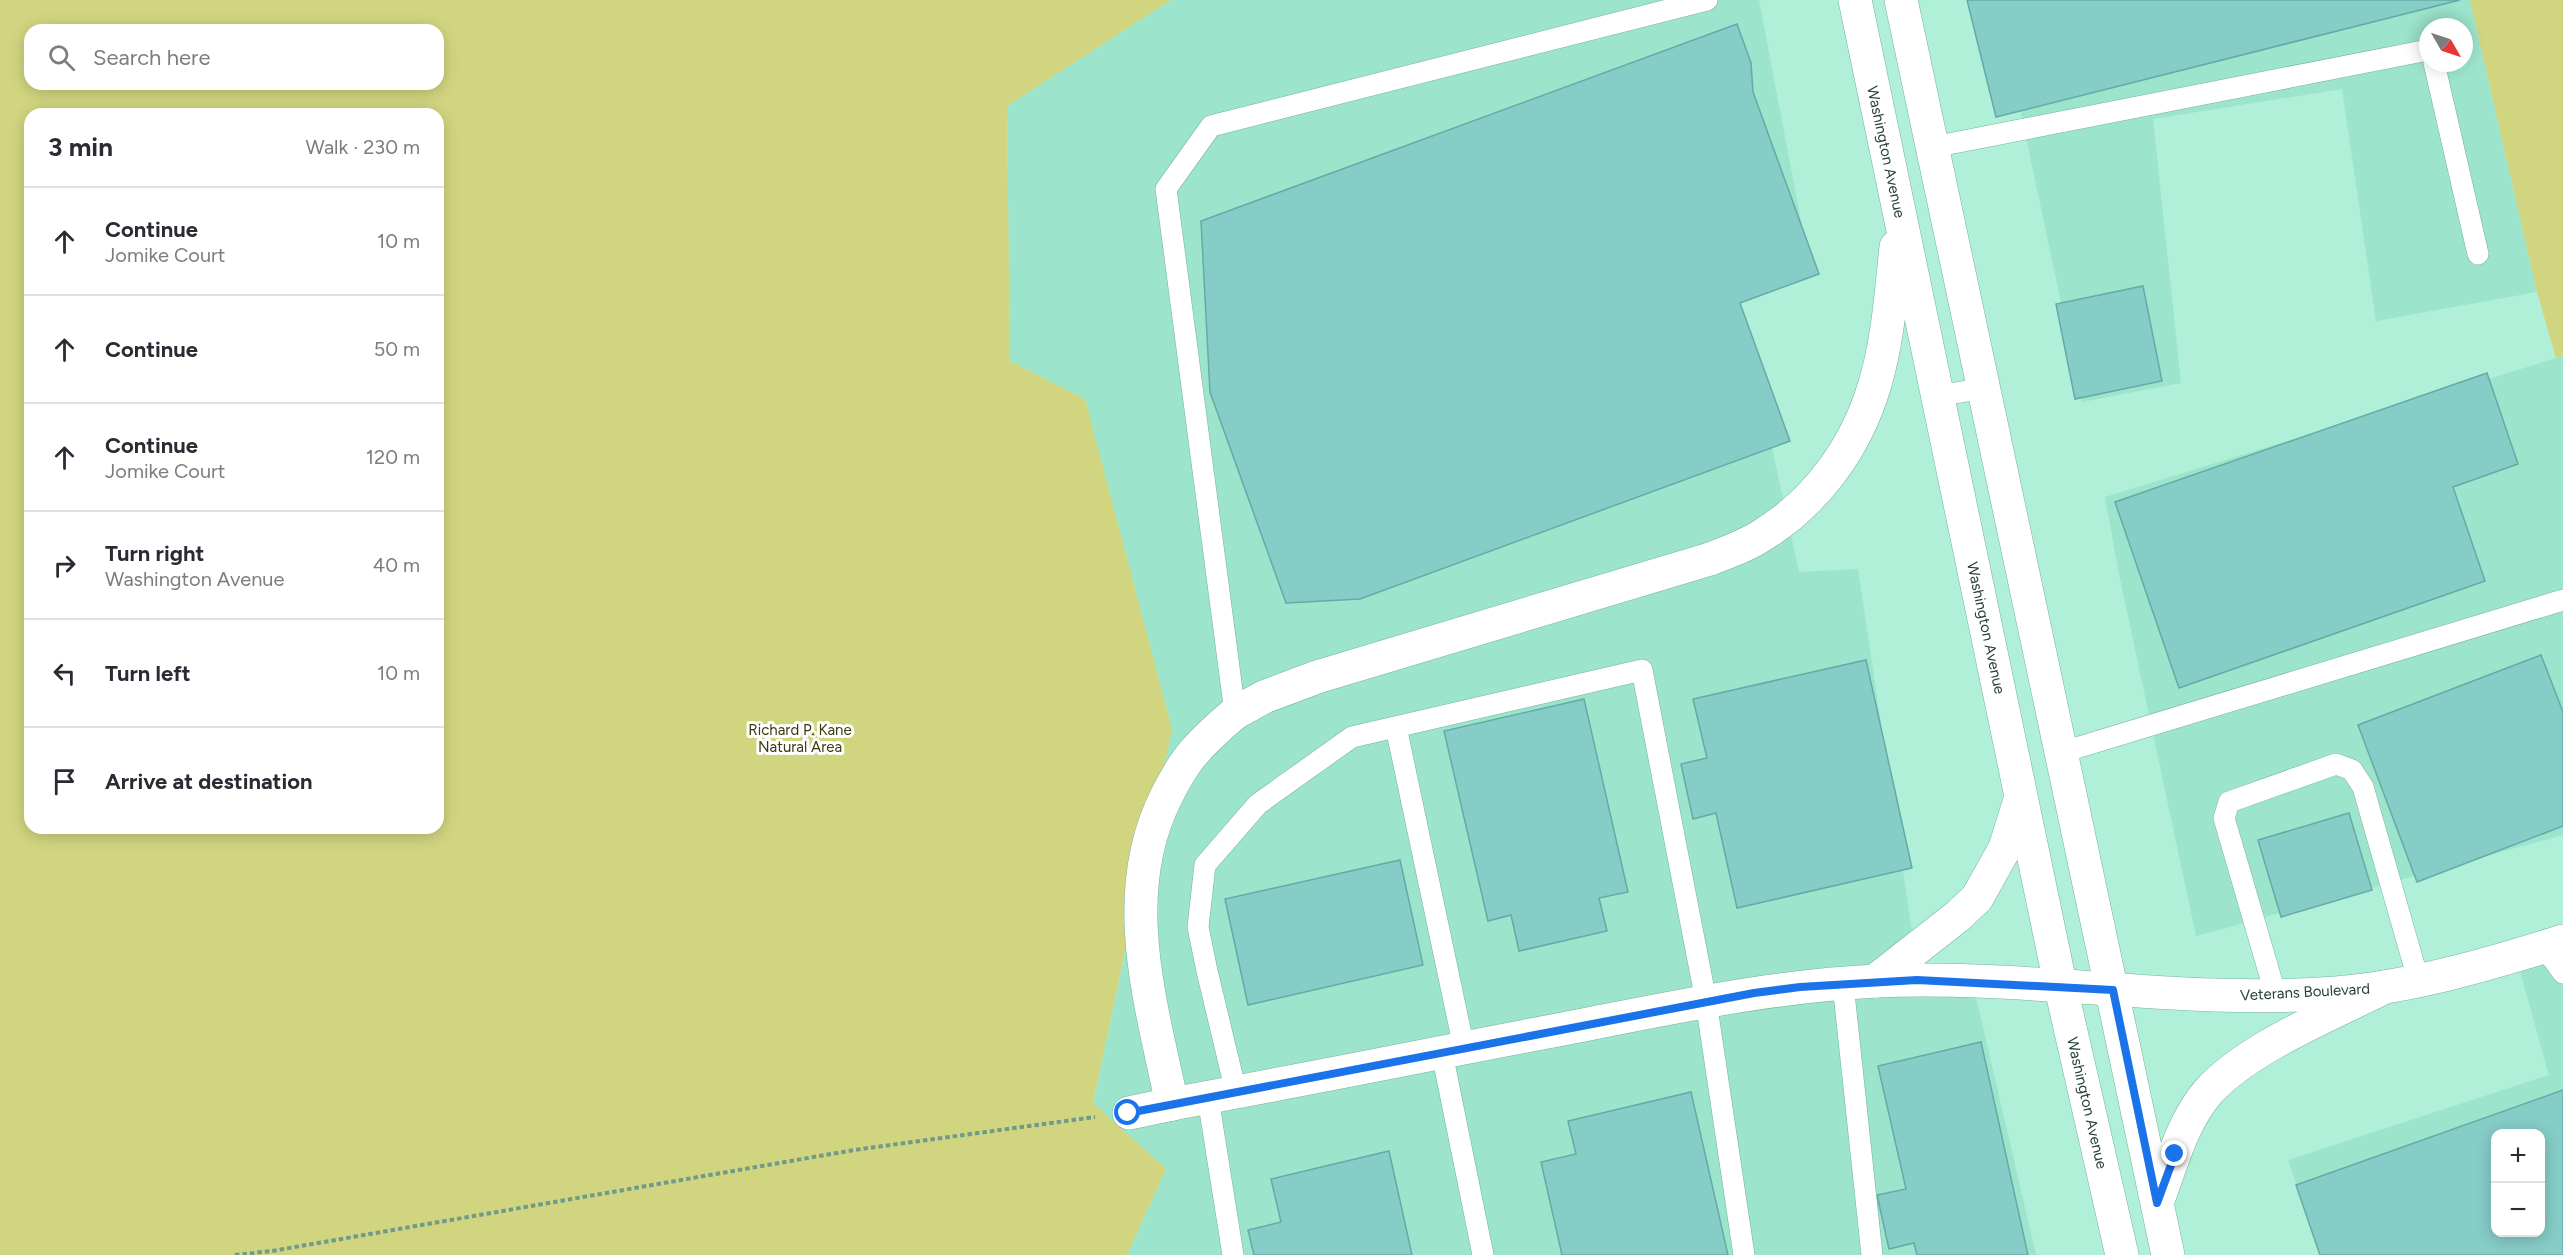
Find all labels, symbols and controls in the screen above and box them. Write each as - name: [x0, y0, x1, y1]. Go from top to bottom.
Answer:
- north arrow: [2419, 18, 2473, 72]
- search box: [24, 24, 444, 90]
- icon: search: [45, 41, 78, 74]
- text: Search here: [93, 44, 211, 71]
- street label: Washington Avenue: [1863, 84, 1909, 220]
- text: 3 min: [48, 131, 113, 163]
- text: Walk · 230 m: [306, 135, 420, 159]
- text: Continue: [105, 216, 198, 243]
- icon: ahead: [48, 225, 81, 258]
- text: 10 m: [377, 229, 420, 253]
- text: Jomike Court: [105, 243, 225, 267]
- icon: ahead: [48, 333, 81, 366]
- text: Continue: [105, 336, 198, 363]
- text: 50 m: [374, 337, 420, 361]
- text: Continue: [105, 432, 198, 459]
- icon: ahead: [48, 441, 81, 474]
- text: 120 m: [366, 445, 420, 469]
- text: Jomike Court: [105, 459, 225, 483]
- text: Turn right: [105, 540, 204, 567]
- icon: right: [48, 549, 81, 582]
- text: 40 m: [373, 553, 420, 577]
- street label: Washington Avenue: [1963, 560, 2009, 696]
- text: Washington Avenue: [105, 567, 284, 591]
- icon: left: [48, 657, 81, 690]
- text: Turn left: [105, 660, 191, 687]
- text: 10 m: [377, 661, 420, 685]
- park label: Richard P. Kane Natural Area: [748, 721, 852, 756]
- icon: arrive: [48, 765, 81, 798]
- text: Arrive at destination: [105, 768, 313, 795]
- street label: Veterans Boulevard: [2239, 980, 2371, 1004]
- street label: Washington Avenue: [2063, 1035, 2111, 1171]
- route start: [1114, 1099, 1140, 1125]
- map controls: [2491, 1129, 2545, 1237]
- button: +: [2491, 1129, 2545, 1183]
- route end: [2161, 1140, 2187, 1166]
- button: −: [2491, 1183, 2545, 1237]

